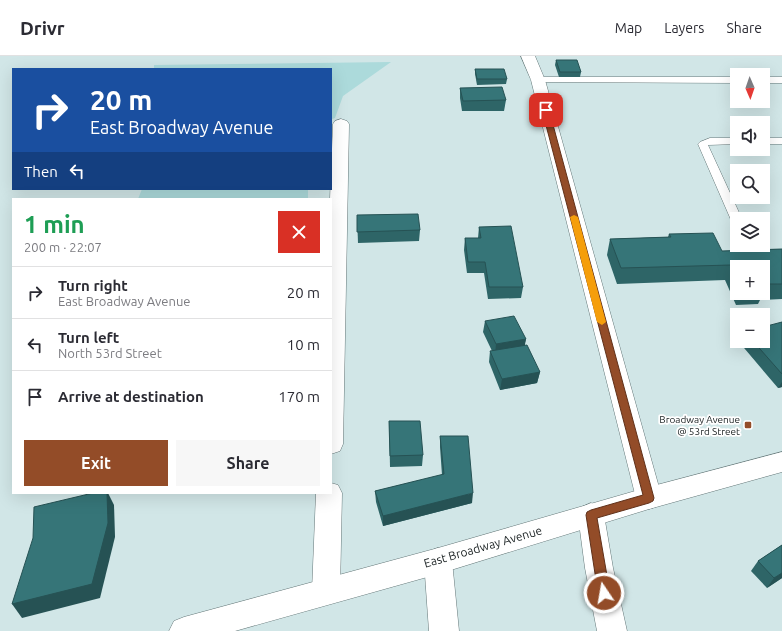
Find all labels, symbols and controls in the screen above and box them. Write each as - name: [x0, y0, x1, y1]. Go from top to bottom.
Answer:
- text: Drivr: [20, 17, 65, 39]
- text: Map: [615, 20, 642, 36]
- text: Layers: [664, 20, 704, 36]
- text: Share: [726, 20, 762, 36]
- north arrow: [730, 68, 770, 108]
- map controls: [730, 68, 770, 348]
- icon: right: [24, 84, 76, 136]
- text: 20 m: [90, 84, 152, 115]
- pin: [529, 93, 563, 127]
- icon: arrive: [535, 99, 557, 121]
- button: sound: [730, 116, 770, 156]
- text: East Broadway Avenue: [90, 117, 274, 137]
- icon: left: [66, 160, 88, 182]
- text: Then: [24, 163, 58, 180]
- button: search: [730, 164, 770, 204]
- text: 1 min: [24, 211, 85, 238]
- button: close: [278, 211, 320, 253]
- button: layers: [730, 212, 770, 252]
- text: 200 m · 22:07: [24, 240, 102, 254]
- button: +: [730, 260, 770, 300]
- text: Turn right: [58, 277, 128, 294]
- icon: right: [24, 282, 46, 304]
- text: 20 m: [287, 284, 320, 301]
- text: East Broadway Avenue: [58, 294, 191, 308]
- button: −: [730, 308, 770, 348]
- text: Turn left: [58, 329, 119, 346]
- icon: left: [24, 334, 46, 356]
- text: 10 m: [287, 336, 320, 353]
- text: North 53rd Street: [58, 346, 162, 360]
- icon: arrive: [24, 386, 46, 408]
- text: Arrive at destination: [58, 388, 204, 405]
- text: 170 m: [278, 388, 320, 405]
- place label: Broadway Avenue @ 53rd Street: [659, 414, 740, 437]
- marker: Broadway Avenue @ 53rd Street: [743, 420, 753, 430]
- button: Exit: [24, 440, 168, 486]
- button: Share: [176, 440, 320, 486]
- street label: East Broadway Avenue: [422, 523, 543, 570]
- position arrow: [583, 572, 625, 614]

